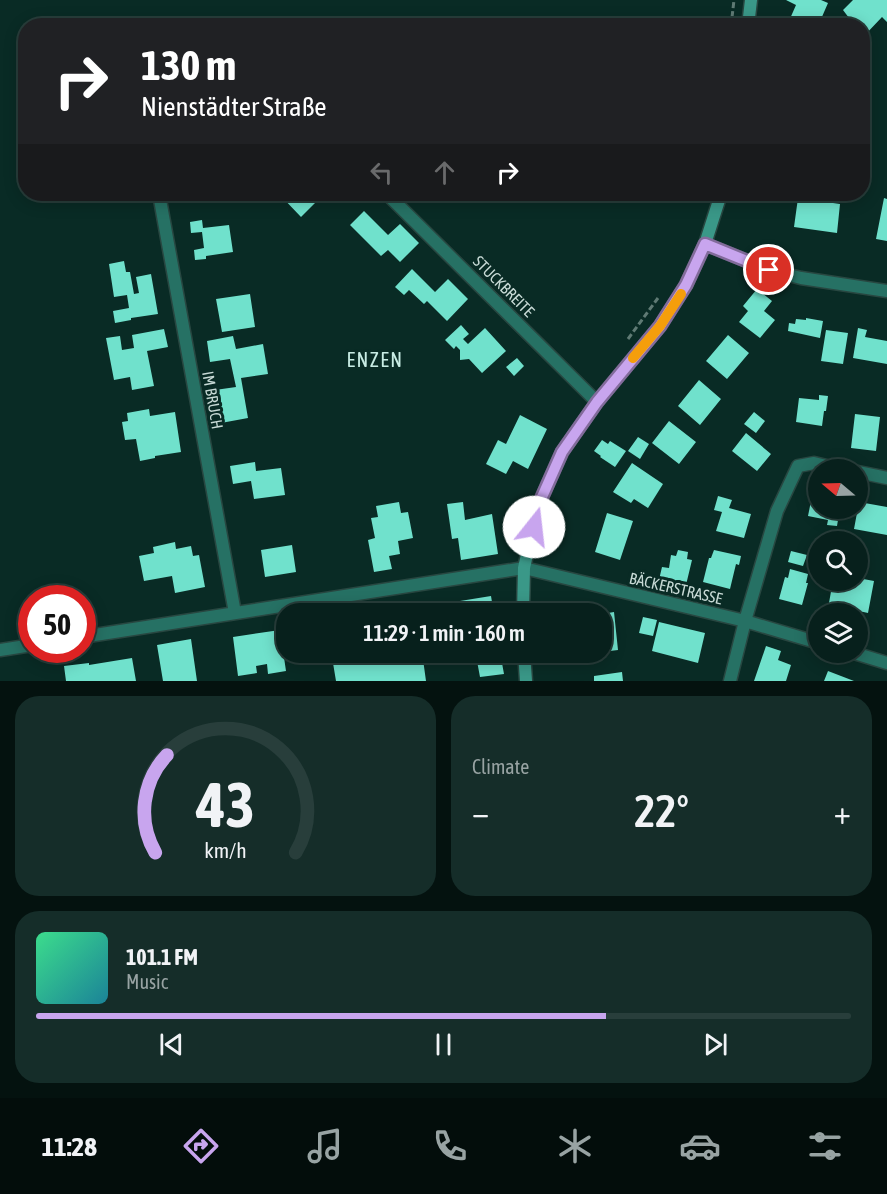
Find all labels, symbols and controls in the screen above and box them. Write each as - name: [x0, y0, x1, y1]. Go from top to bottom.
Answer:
- text: 130 m: [141, 41, 236, 89]
- icon: right: [42, 42, 120, 120]
- text: Nienstädter Straße: [141, 91, 327, 122]
- icon: left: [365, 156, 398, 189]
- icon: ahead: [428, 156, 461, 189]
- icon: right: [491, 156, 524, 189]
- pin: [743, 244, 794, 295]
- street label: STUCKBREITE: [470, 252, 538, 320]
- icon: arrive: [752, 253, 785, 286]
- district label: ENZEN: [346, 348, 404, 371]
- street label: IM BRUCH: [199, 370, 227, 430]
- north arrow: [808, 459, 868, 519]
- map controls: [808, 459, 868, 663]
- position arrow: [502, 495, 566, 559]
- button: search: [808, 531, 868, 591]
- street label: BÄCKERSTRASSE: [628, 569, 725, 608]
- speed limit sign: 50: [18, 585, 96, 663]
- button: layers: [808, 603, 868, 663]
- text: 11:29 · 1 min · 160 m: [363, 620, 525, 646]
- text: Climate: [472, 755, 529, 778]
- text: 43: [195, 769, 255, 840]
- text: 22°: [634, 785, 689, 837]
- text: −: [472, 793, 489, 831]
- text: +: [834, 793, 851, 831]
- text: km/h: [204, 838, 247, 863]
- text: 101.1 FM: [126, 944, 198, 970]
- text: Music: [126, 970, 168, 993]
- icon: previous: [155, 1028, 188, 1061]
- icon: pause: [427, 1028, 460, 1061]
- icon: next: [699, 1028, 732, 1061]
- icon: directions: [180, 1125, 222, 1167]
- icon: music: [304, 1125, 346, 1167]
- icon: phone: [429, 1125, 471, 1167]
- icon: climate: [554, 1125, 596, 1167]
- icon: car: [679, 1125, 721, 1167]
- icon: filters: [804, 1125, 846, 1167]
- text: 11:28: [41, 1131, 97, 1162]

